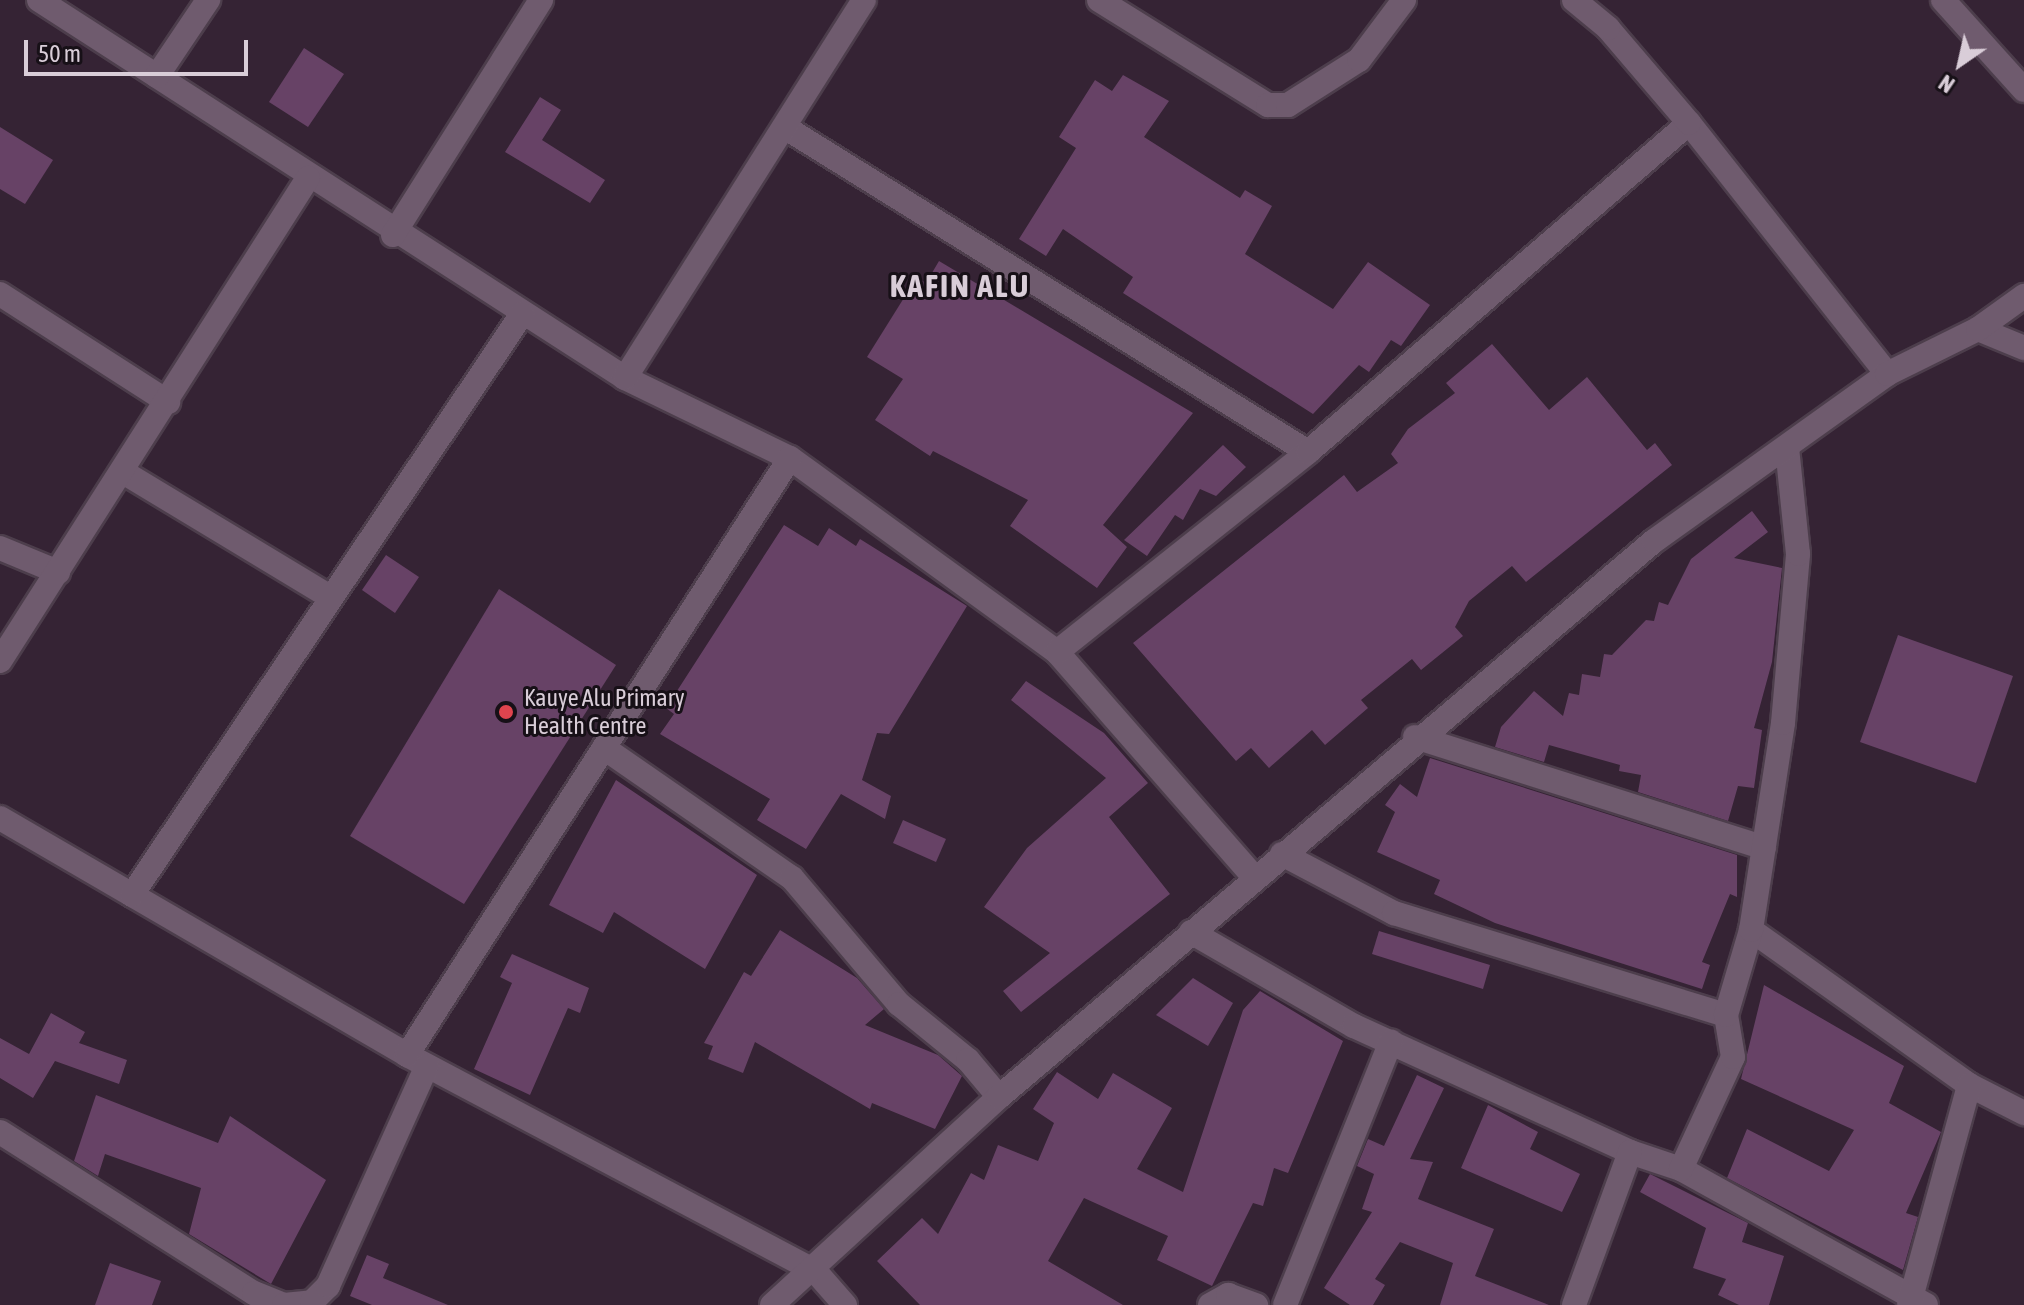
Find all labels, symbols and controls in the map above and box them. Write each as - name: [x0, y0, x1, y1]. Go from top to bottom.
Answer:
- scale bar: [28, 24, 252, 74]
- north arrow: [1920, 24, 2000, 104]
- text: 50 m: [38, 40, 81, 67]
- text: N: [1934, 69, 1959, 98]
- district label: KAFIN ALU: [890, 267, 1030, 305]
- place label: Kauye Alu Primary Health Centre: [524, 684, 685, 740]
- marker: Kauye Alu Primary Health Centre: [495, 701, 517, 723]

